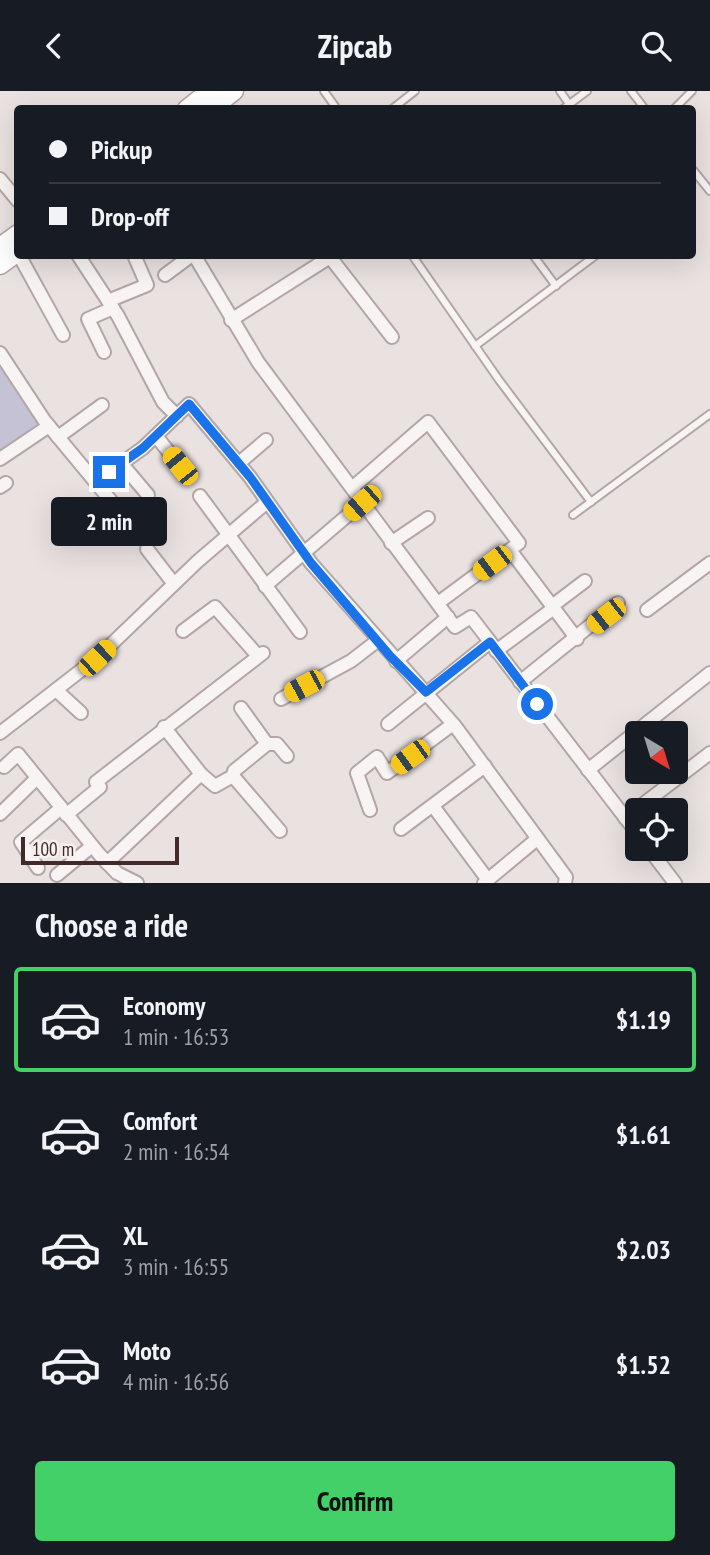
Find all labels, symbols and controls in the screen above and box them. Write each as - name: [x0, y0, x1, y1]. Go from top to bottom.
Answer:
- text: Zipcab: [318, 25, 392, 67]
- icon: back: [35, 27, 73, 65]
- icon: search: [637, 27, 675, 65]
- text: Pickup: [91, 133, 152, 166]
- text: Drop-off: [91, 200, 169, 233]
- car: [159, 443, 202, 489]
- route end: [93, 456, 125, 488]
- car: [340, 481, 385, 525]
- callout: 2 min: [51, 497, 167, 545]
- text: 2 min: [86, 507, 132, 536]
- car: [469, 542, 516, 584]
- car: [583, 595, 630, 637]
- car: [75, 636, 120, 680]
- car: [281, 667, 328, 705]
- route start: [521, 688, 553, 720]
- north arrow: [625, 721, 688, 784]
- map controls: [625, 721, 688, 861]
- car: [387, 736, 434, 778]
- button: locate: [625, 798, 688, 861]
- scale bar: [21, 834, 178, 866]
- text: 100 m: [32, 837, 74, 861]
- text: Choose a ride: [35, 904, 188, 946]
- icon: car: [39, 988, 102, 1051]
- text: Economy: [123, 989, 205, 1022]
- text: $1.19: [616, 1003, 671, 1036]
- text: 1 min · 16:53: [123, 1022, 229, 1051]
- icon: car: [39, 1103, 102, 1166]
- text: Comfort: [123, 1104, 197, 1137]
- text: $1.61: [616, 1118, 671, 1151]
- text: 2 min · 16:54: [123, 1137, 229, 1166]
- icon: car: [39, 1218, 102, 1281]
- text: XL: [123, 1219, 148, 1252]
- text: $2.03: [616, 1233, 671, 1266]
- text: 3 min · 16:55: [123, 1252, 229, 1281]
- icon: car: [39, 1333, 102, 1396]
- text: Moto: [123, 1334, 171, 1367]
- text: $1.52: [616, 1348, 671, 1381]
- text: 4 min · 16:56: [123, 1367, 229, 1396]
- button: Confirm: [35, 1461, 675, 1541]

